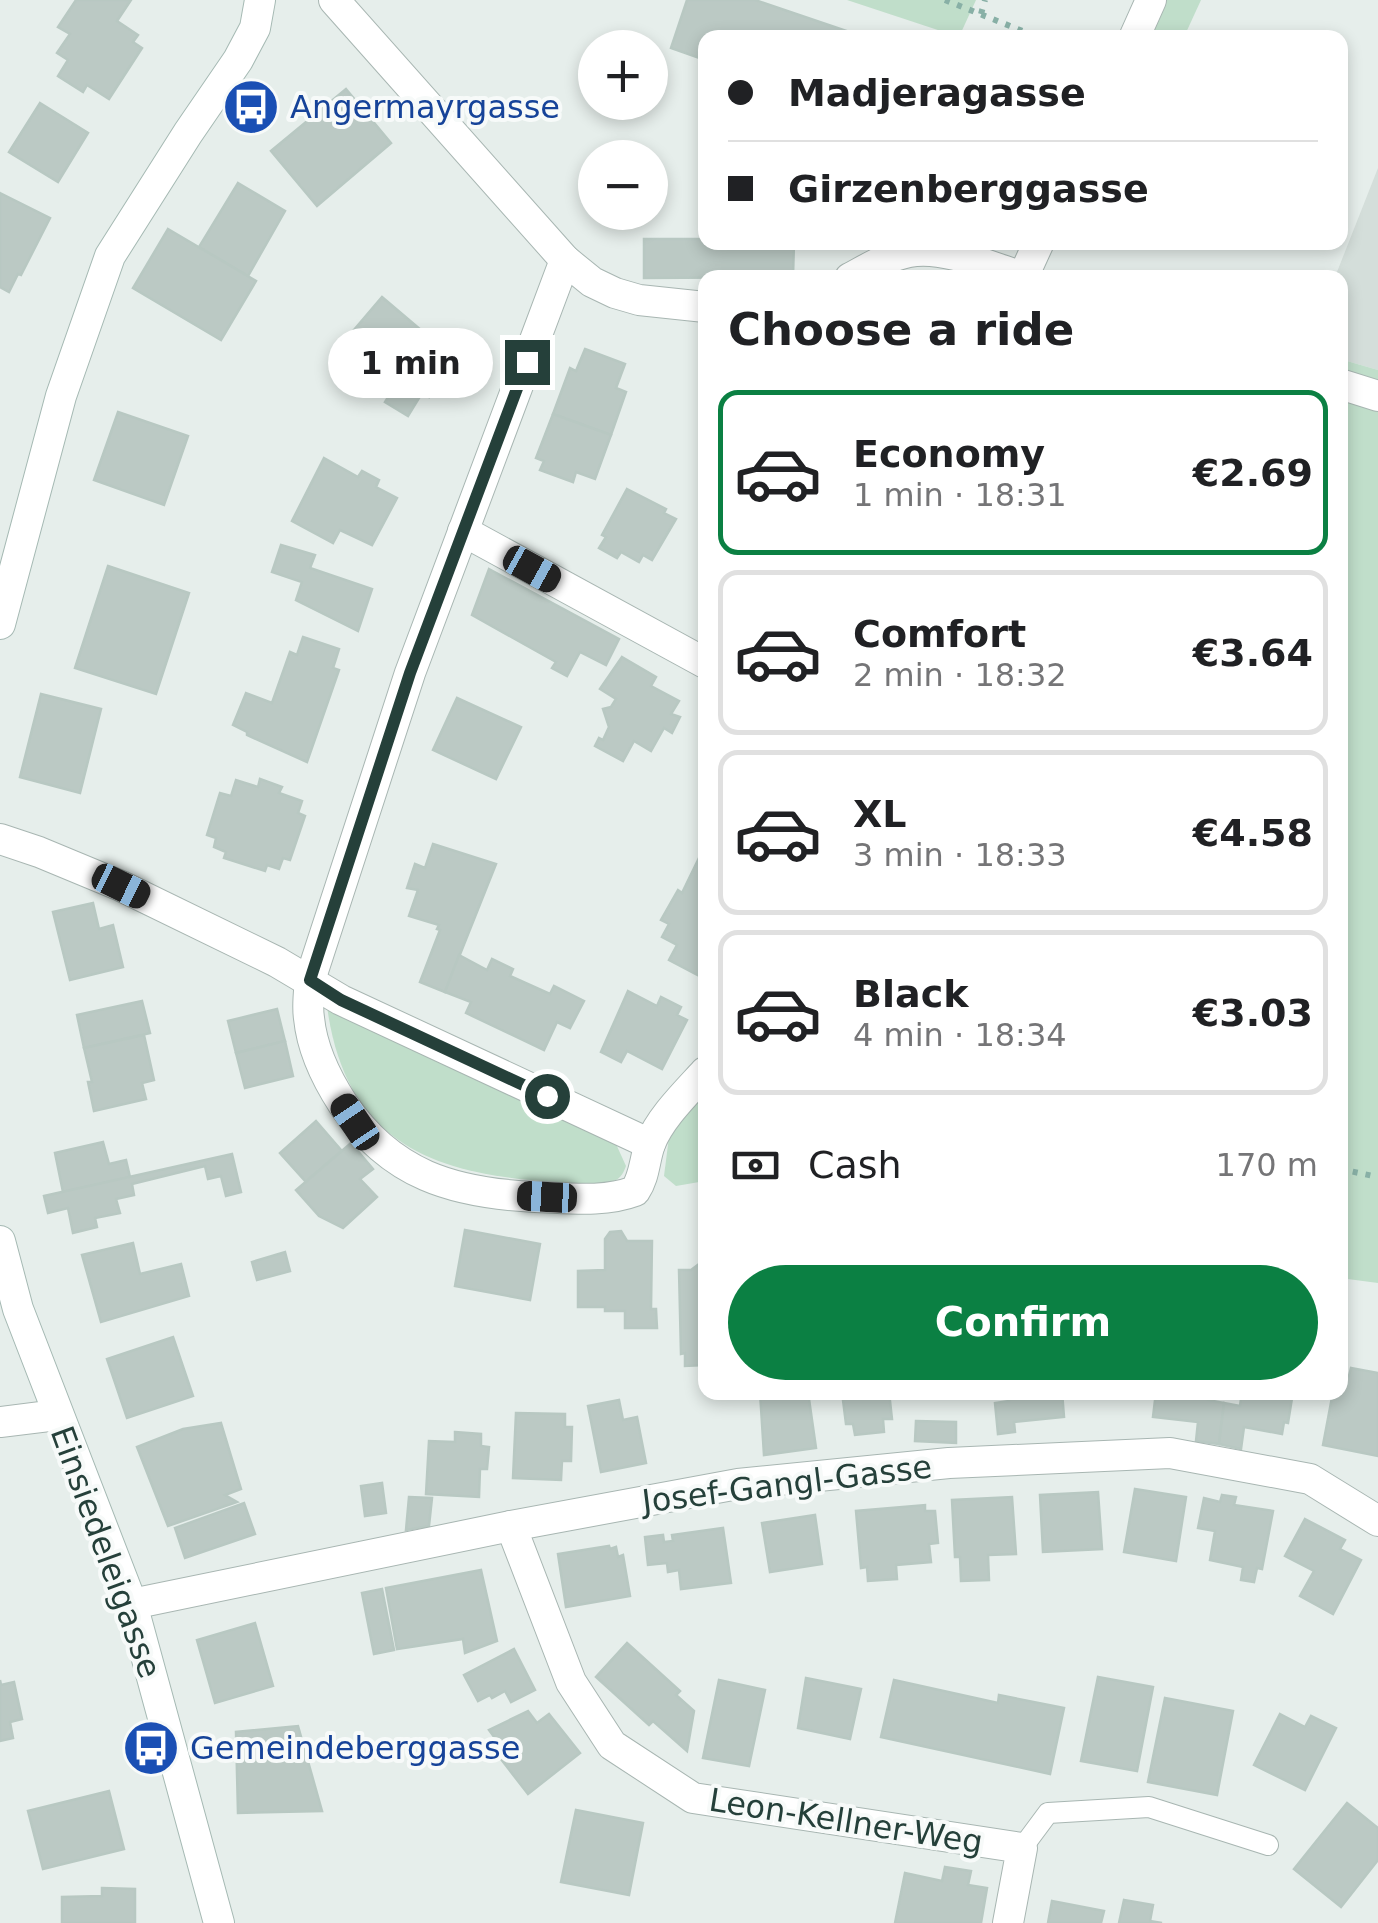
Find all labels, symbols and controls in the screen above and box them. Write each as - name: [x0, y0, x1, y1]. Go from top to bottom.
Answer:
- map controls: [578, 30, 668, 230]
- button: +: [578, 30, 668, 120]
- text: Madjeragasse: [788, 71, 1086, 115]
- bus stop icon: Angermayrgasse: [221, 77, 281, 137]
- place label: Angermayrgasse: [290, 88, 560, 126]
- button: −: [578, 140, 668, 230]
- text: Girzenberggasse: [788, 167, 1149, 211]
- text: Choose a ride: [728, 303, 1074, 356]
- callout: 1 min: [327, 327, 492, 397]
- route end: [505, 340, 550, 385]
- text: 1 min: [360, 344, 461, 382]
- icon: car: [733, 428, 823, 518]
- text: Economy: [853, 432, 1045, 476]
- text: €2.69: [1193, 451, 1313, 495]
- text: 1 min · 18:31: [853, 476, 1067, 514]
- car: [498, 541, 566, 597]
- icon: car: [733, 608, 823, 698]
- text: Comfort: [853, 612, 1026, 656]
- text: €3.64: [1193, 631, 1313, 675]
- text: 2 min · 18:32: [853, 656, 1067, 694]
- icon: car: [733, 788, 823, 878]
- text: XL: [853, 792, 907, 836]
- text: €4.58: [1193, 811, 1313, 855]
- text: 3 min · 18:33: [853, 836, 1067, 874]
- car: [87, 859, 155, 913]
- icon: car: [733, 968, 823, 1058]
- text: Black: [853, 972, 968, 1016]
- text: €3.03: [1193, 991, 1313, 1035]
- text: 4 min · 18:34: [853, 1016, 1067, 1054]
- route start: [525, 1074, 570, 1119]
- car: [326, 1089, 384, 1155]
- icon: cash: [728, 1138, 783, 1193]
- text: Cash: [808, 1143, 902, 1187]
- text: 170 m: [1216, 1146, 1318, 1184]
- car: [516, 1180, 578, 1214]
- button: Confirm: [728, 1265, 1318, 1380]
- street label: Einsiedeleigasse: [43, 1421, 169, 1683]
- street label: Josef-Gangl-Gasse: [638, 1447, 934, 1521]
- bus stop icon: Gemeindeberggasse: [121, 1718, 181, 1778]
- place label: Gemeindeberggasse: [190, 1729, 520, 1767]
- street label: Leon-Kellner-Weg: [707, 1781, 985, 1861]

